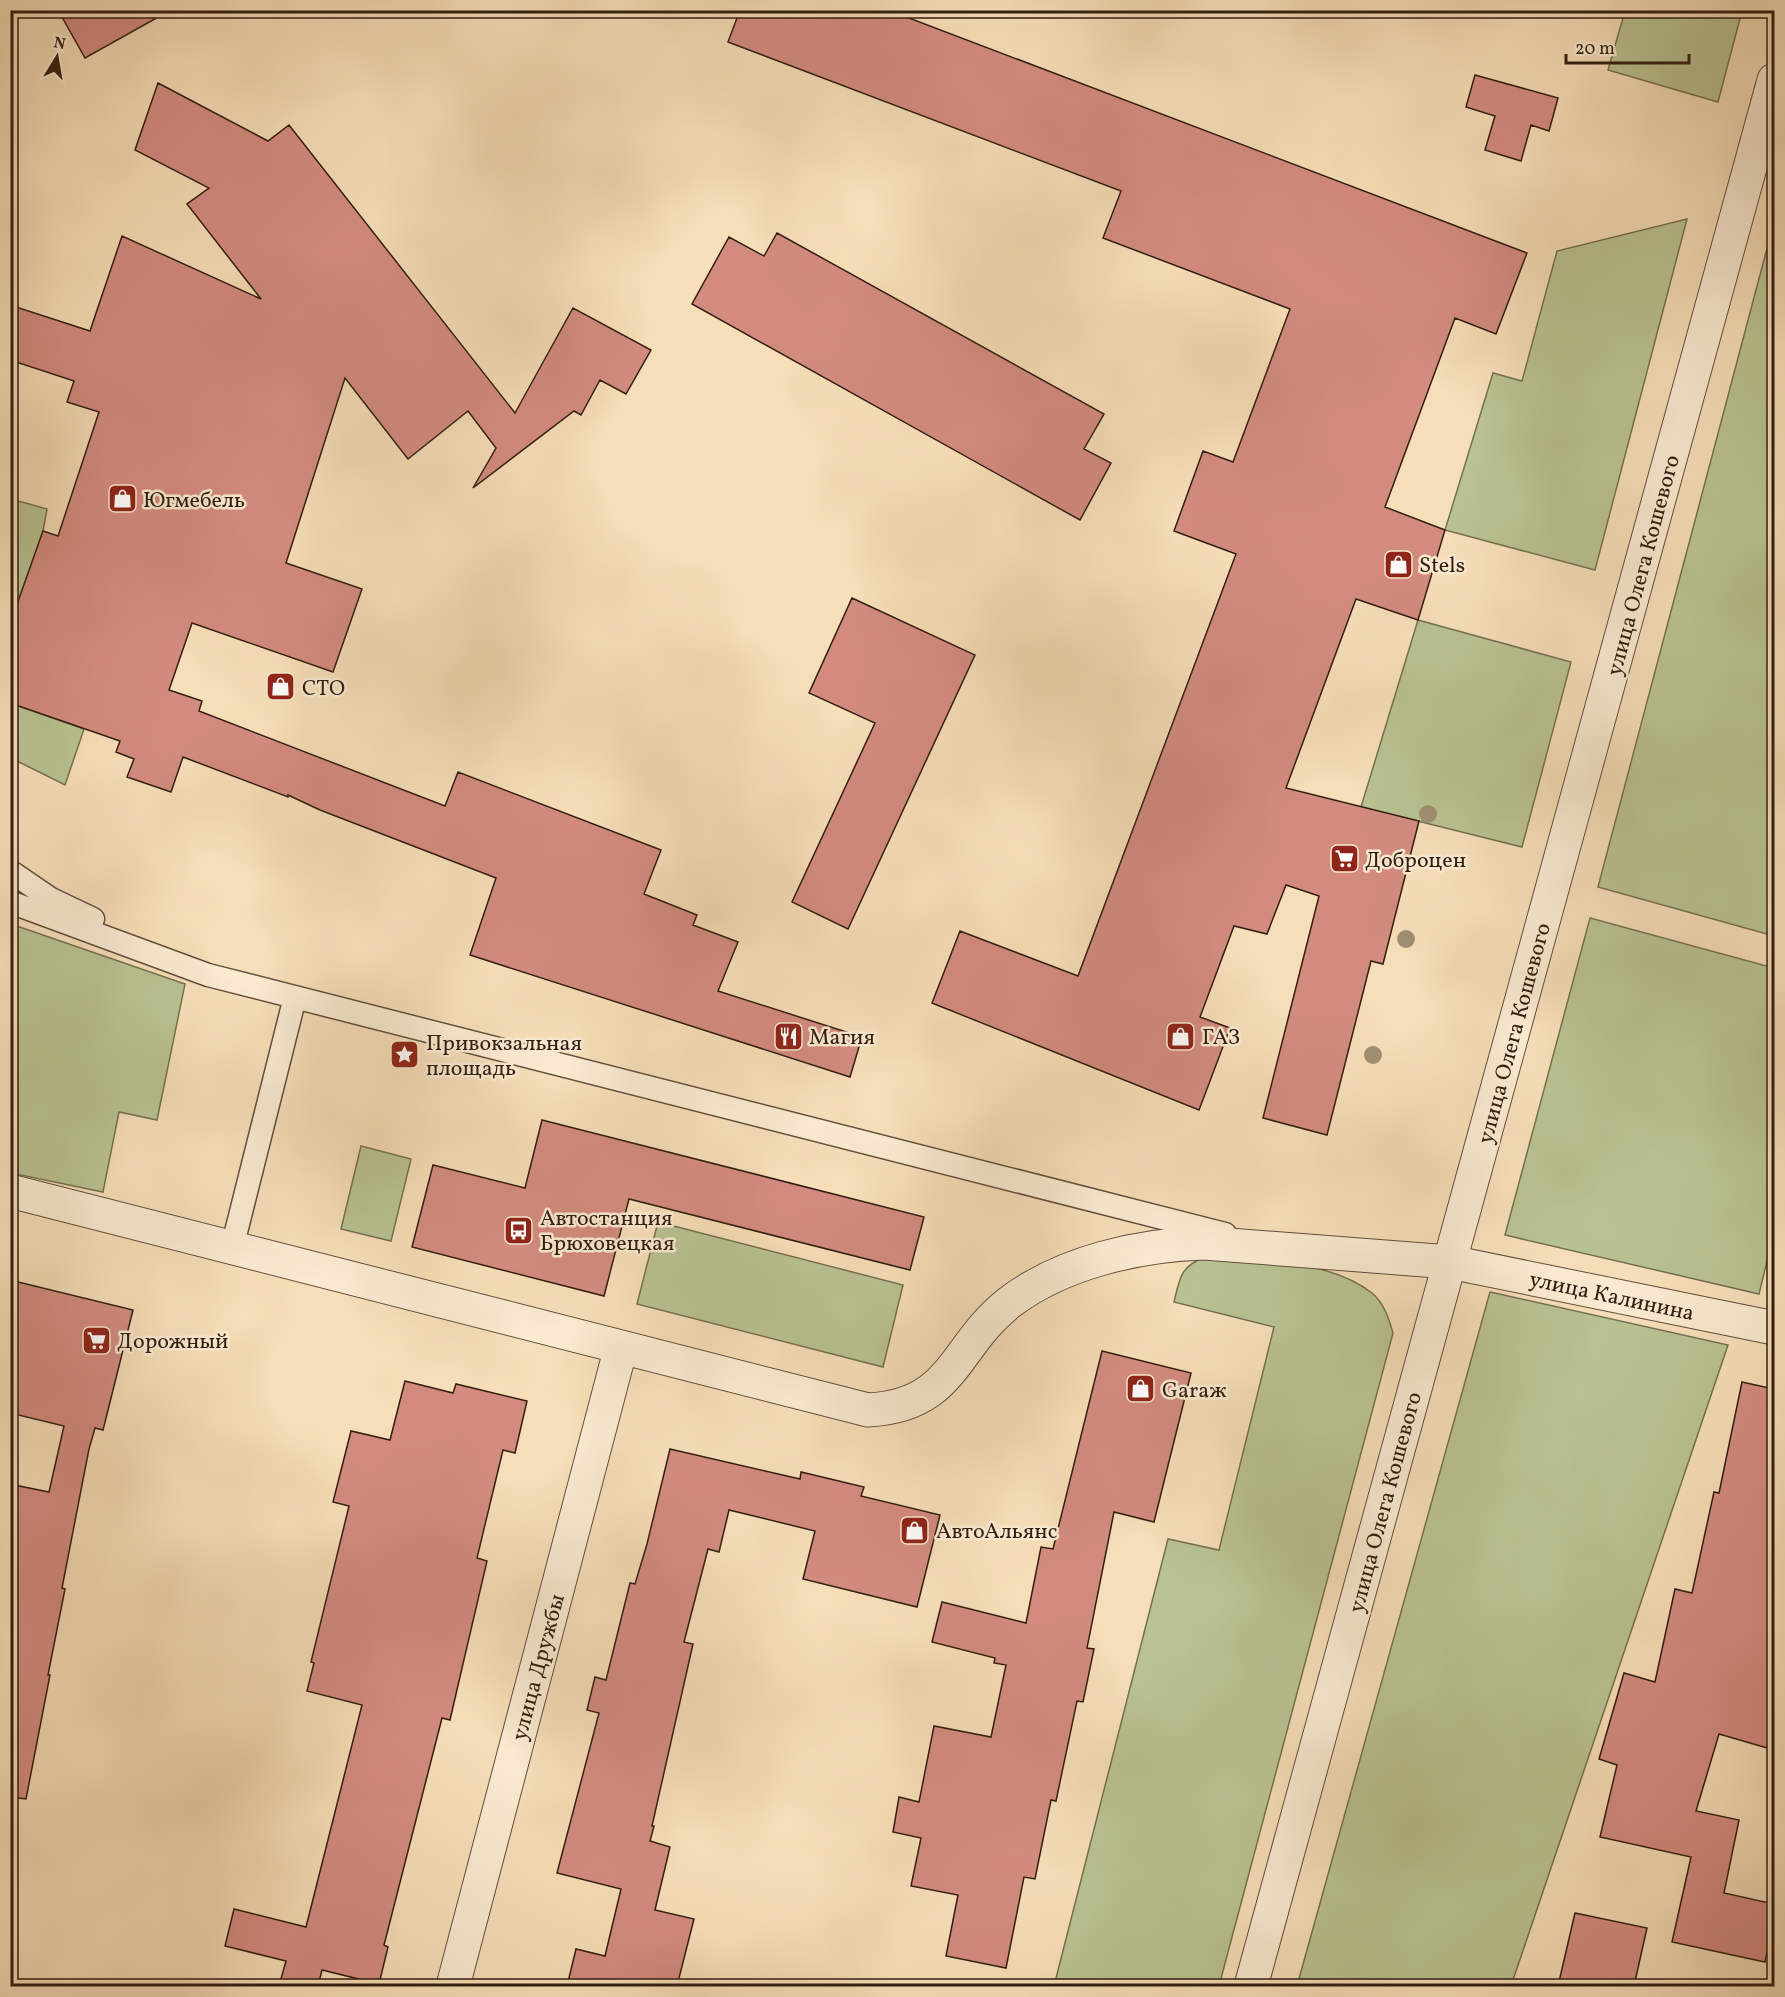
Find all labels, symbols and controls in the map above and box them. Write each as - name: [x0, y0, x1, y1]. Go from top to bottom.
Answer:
- north arrow: [27, 27, 87, 87]
- scale bar: [1566, 27, 1689, 65]
- text: N: [52, 32, 68, 56]
- text: 20 m: [1575, 37, 1615, 62]
- street label: улица Олега Кошевого: [1600, 452, 1689, 680]
- shop icon: Югмебель: [106, 483, 138, 515]
- place label: Югмебель: [143, 486, 245, 517]
- shop icon: Stels: [1382, 548, 1414, 580]
- place label: Stels: [1419, 551, 1465, 582]
- shop icon: СТО: [265, 671, 297, 703]
- place label: СТО: [302, 674, 345, 705]
- supermarket icon: Доброцен: [1328, 843, 1360, 875]
- place label: Доброцен: [1365, 846, 1466, 877]
- street label: улица Олега Кошевого: [1471, 920, 1560, 1148]
- restaurant icon: Магия: [772, 1020, 804, 1052]
- shop icon: ГАЗ: [1165, 1020, 1197, 1052]
- place label: Магия: [809, 1023, 875, 1054]
- place label: ГАЗ: [1202, 1023, 1240, 1054]
- place label: Привокзальная площадь: [426, 1029, 582, 1085]
- place icon: Привокзальная площадь: [389, 1039, 421, 1071]
- place label: Автостанция Брюховецкая: [540, 1204, 674, 1260]
- bus stop icon: Автостанция Брюховецкая: [503, 1214, 535, 1246]
- street label: улица Калинина: [1526, 1265, 1697, 1330]
- supermarket icon: Дорожный: [80, 1324, 112, 1356]
- place label: Дорожный: [117, 1327, 228, 1358]
- shop icon: Garaж: [1125, 1373, 1157, 1405]
- place label: Garaж: [1162, 1376, 1227, 1407]
- street label: улица Олега Кошевого: [1342, 1389, 1431, 1617]
- shop icon: АвтоАльянс: [899, 1514, 931, 1546]
- place label: АвтоАльянс: [936, 1517, 1058, 1548]
- street label: улица Дружбы: [505, 1591, 574, 1744]

